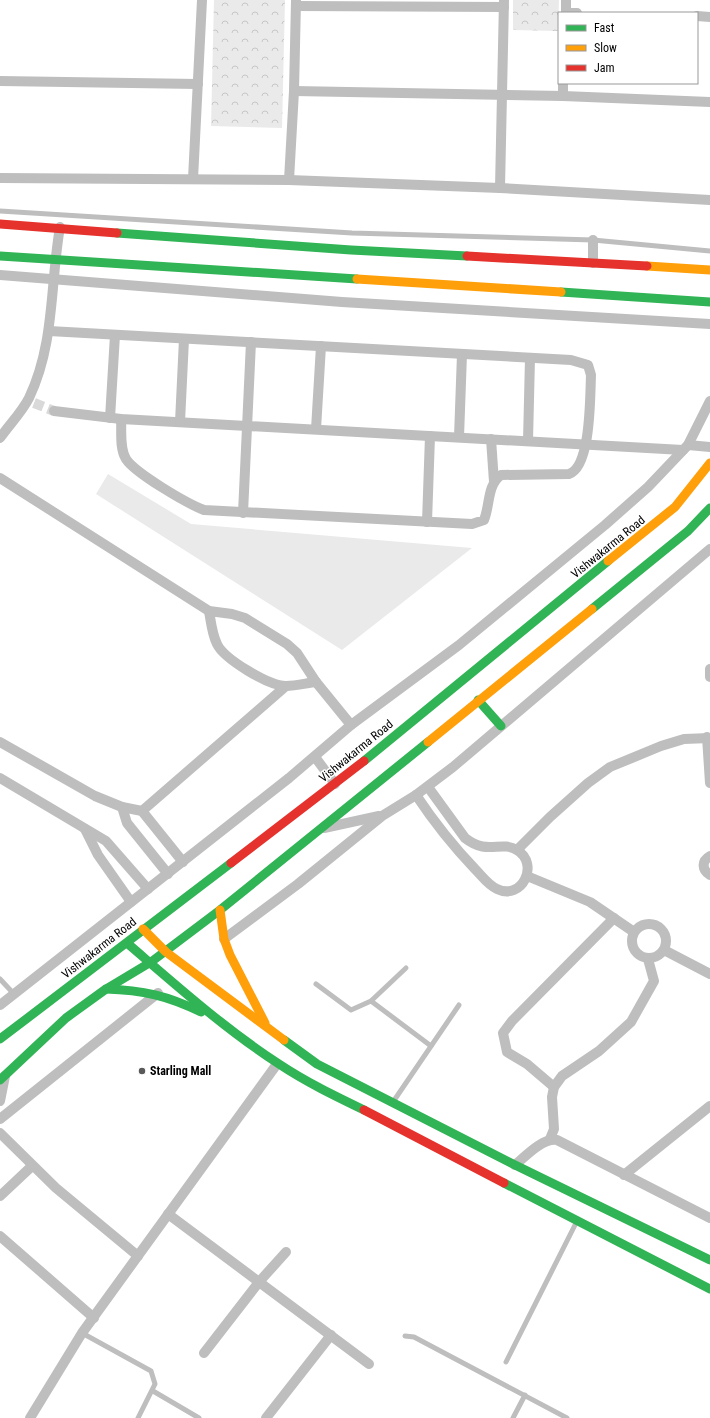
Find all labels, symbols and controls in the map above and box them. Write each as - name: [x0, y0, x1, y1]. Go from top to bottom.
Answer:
- legend: [558, 12, 698, 84]
- text: Fast: [594, 21, 615, 35]
- text: Slow: [594, 41, 617, 55]
- text: Jam: [594, 61, 615, 75]
- street label: Vishwakarma Road: [568, 513, 648, 581]
- street label: Vishwakarma Road: [316, 717, 396, 785]
- street label: Vishwakarma Road: [59, 915, 139, 981]
- place label: Starling Mall: [150, 1064, 211, 1078]
- marker: Starling Mall: [137, 1066, 147, 1076]

